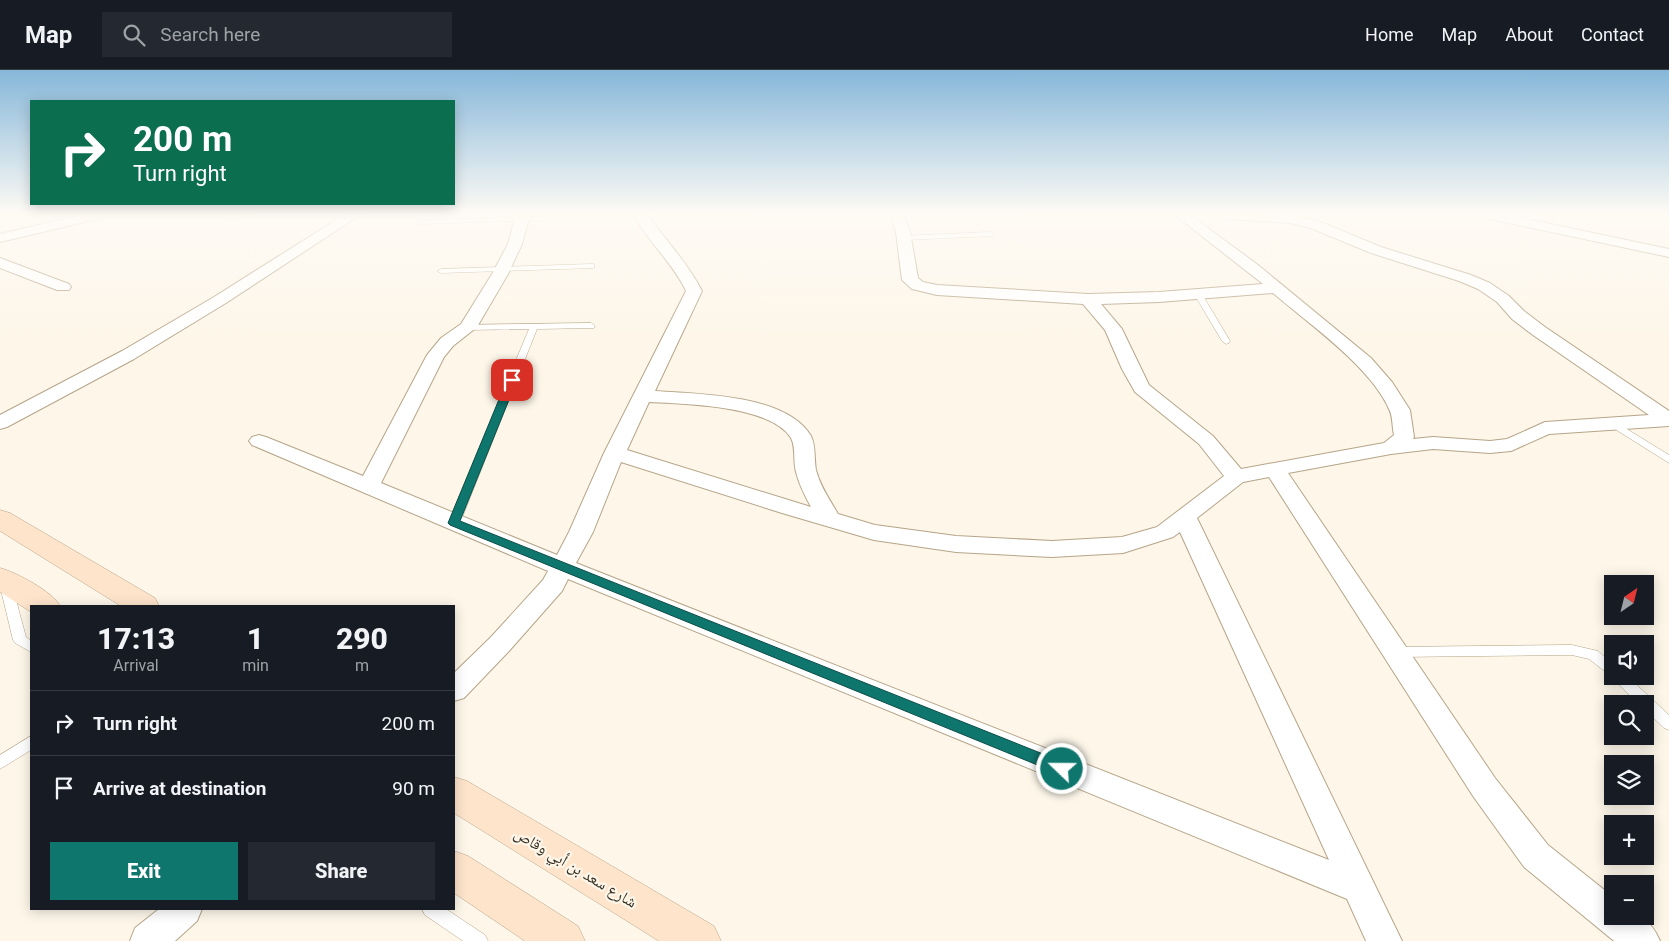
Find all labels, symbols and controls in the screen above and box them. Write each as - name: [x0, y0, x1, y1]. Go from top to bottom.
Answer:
- search box: [102, 12, 452, 57]
- text: Map: [25, 21, 72, 49]
- icon: search: [120, 21, 148, 49]
- text: Search here: [160, 23, 260, 46]
- text: Home: [1365, 24, 1414, 45]
- text: Map: [1442, 24, 1477, 45]
- text: About: [1505, 24, 1553, 45]
- text: Contact: [1581, 24, 1644, 45]
- text: 200 m: [133, 119, 232, 160]
- icon: right: [50, 120, 115, 185]
- text: Turn right: [133, 161, 227, 186]
- pin: [491, 359, 533, 401]
- icon: arrive: [498, 366, 526, 394]
- north arrow: [1604, 575, 1654, 625]
- map controls: [1604, 575, 1654, 925]
- text: 17:13: [97, 621, 175, 656]
- text: 1: [247, 621, 264, 656]
- text: 290: [336, 621, 388, 656]
- button: sound: [1604, 635, 1654, 685]
- text: Arrival: [113, 656, 159, 675]
- text: min: [242, 656, 269, 675]
- text: m: [355, 656, 369, 675]
- button: search: [1604, 695, 1654, 745]
- icon: right: [50, 709, 78, 737]
- text: Turn right: [93, 712, 177, 735]
- text: 200 m: [382, 712, 435, 735]
- position arrow: [1035, 742, 1087, 794]
- button: layers: [1604, 755, 1654, 805]
- icon: arrive: [50, 774, 78, 802]
- text: Arrive at destination: [93, 777, 266, 800]
- text: 90 m: [392, 777, 435, 800]
- button: +: [1604, 815, 1654, 865]
- street label: شارع سعد بن أبي وقاص: [509, 823, 641, 914]
- button: Exit: [50, 842, 238, 900]
- button: Share: [248, 842, 435, 900]
- button: −: [1604, 875, 1654, 925]

